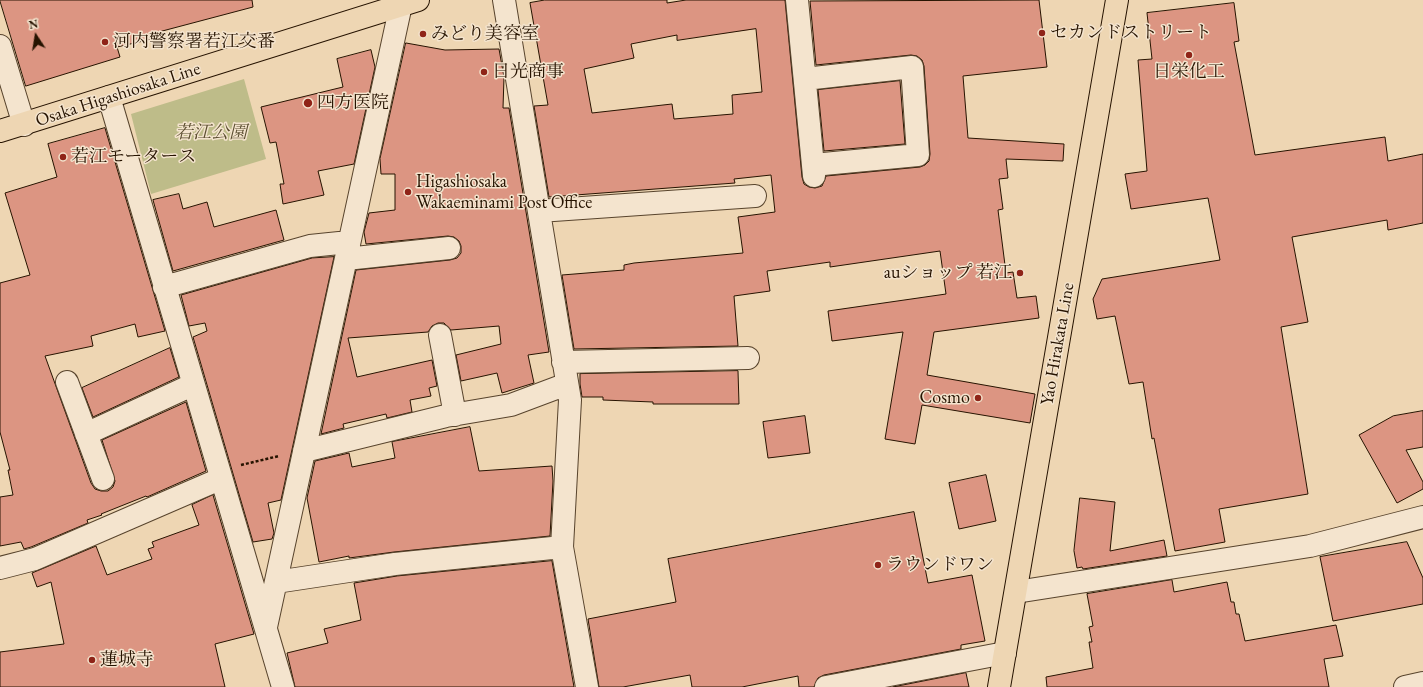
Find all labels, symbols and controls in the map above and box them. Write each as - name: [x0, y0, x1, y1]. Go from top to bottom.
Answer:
- north arrow: [16, 16, 56, 56]
- text: N: [28, 16, 39, 32]
- place label: セカンドストリート: [1050, 22, 1212, 44]
- place label: みどり美容室: [431, 23, 539, 45]
- marker: セカンドストリート: [1037, 28, 1047, 38]
- marker: みどり美容室: [418, 29, 428, 39]
- place label: 河内警察署若江交番: [113, 31, 275, 53]
- marker: 河内警察署若江交番: [100, 37, 110, 47]
- marker: 日栄化工: [1184, 50, 1194, 60]
- street label: Osaka Higashiosaka Line: [33, 58, 203, 132]
- place label: 日光商事: [492, 61, 564, 83]
- place label: 日栄化工: [1153, 61, 1225, 83]
- marker: 日光商事: [479, 67, 489, 77]
- place label: 四方医院: [317, 92, 389, 114]
- marker: 四方医院: [302, 97, 314, 109]
- park label: 若江公園: [175, 122, 247, 144]
- place label: 若江モータース: [71, 146, 196, 168]
- marker: 若江モータース: [58, 152, 68, 162]
- place label: Higashiosaka Wakaeminami Post Office: [416, 171, 592, 214]
- marker: Higashiosaka Wakaeminami Post Office: [403, 187, 413, 197]
- place label: auショップ 若江: [884, 262, 1012, 284]
- marker: auショップ 若江: [1015, 268, 1025, 278]
- street label: Yao Hirakata Line: [1037, 281, 1079, 407]
- place label: Cosmo: [920, 387, 970, 409]
- marker: Cosmo: [973, 393, 983, 403]
- place label: ラウンドワン: [886, 554, 994, 576]
- marker: ラウンドワン: [873, 560, 883, 570]
- place label: 蓮城寺: [100, 649, 154, 671]
- marker: 蓮城寺: [87, 655, 97, 665]

